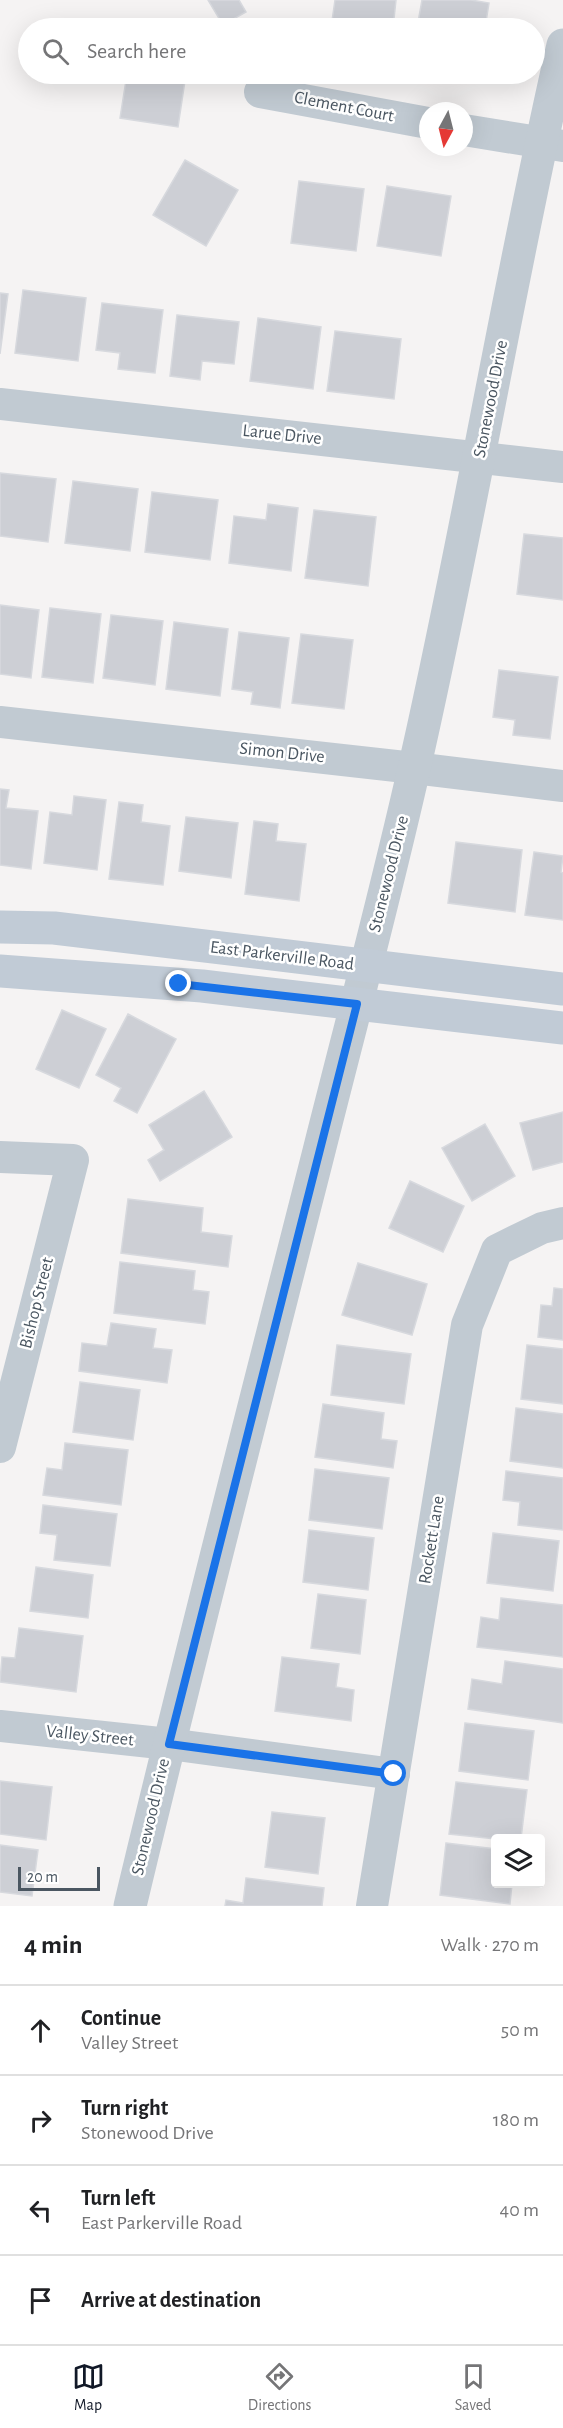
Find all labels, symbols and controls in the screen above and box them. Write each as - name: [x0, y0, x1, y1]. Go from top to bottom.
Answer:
- search box: [18, 18, 545, 84]
- icon: search: [39, 35, 72, 68]
- text: Search here: [87, 40, 186, 62]
- street label: Clement Court: [293, 89, 396, 126]
- north arrow: [419, 102, 473, 156]
- street label: Stonewood Drive: [471, 339, 511, 459]
- street label: Larue Drive: [242, 422, 322, 448]
- street label: Simon Drive: [238, 740, 326, 766]
- street label: Stonewood Drive: [366, 814, 412, 934]
- street label: East Parkerville Road: [209, 938, 355, 974]
- route end: [165, 970, 191, 996]
- street label: Bishop Street: [17, 1255, 57, 1350]
- street label: Rockett Lane: [416, 1495, 448, 1585]
- street label: Valley Street: [45, 1722, 135, 1750]
- street label: Stonewood Drive: [129, 1757, 173, 1877]
- route start: [380, 1760, 406, 1786]
- map controls: [491, 1834, 545, 1888]
- button: layers: [491, 1834, 545, 1888]
- scale bar: [18, 1864, 100, 1892]
- text: 20 m: [27, 1869, 58, 1885]
- text: 4 min: [24, 1932, 83, 1958]
- text: Walk · 270 m: [440, 1935, 539, 1955]
- text: Continue: [81, 2007, 161, 2029]
- icon: ahead: [24, 2014, 57, 2047]
- text: 50 m: [501, 2020, 539, 2040]
- text: Valley Street: [81, 2033, 178, 2053]
- text: Turn right: [81, 2097, 168, 2119]
- icon: right: [24, 2104, 57, 2137]
- text: 180 m: [493, 2110, 539, 2130]
- text: Stonewood Drive: [81, 2123, 214, 2143]
- text: Turn left: [81, 2187, 155, 2209]
- icon: left: [24, 2194, 57, 2227]
- text: 40 m: [500, 2200, 539, 2220]
- text: East Parkerville Road: [81, 2213, 242, 2233]
- icon: arrive: [24, 2284, 57, 2317]
- text: Arrive at destination: [81, 2289, 261, 2311]
- tab: Map: [72, 2360, 105, 2415]
- tab: Directions: [248, 2360, 312, 2415]
- tab: Saved: [455, 2360, 491, 2415]

